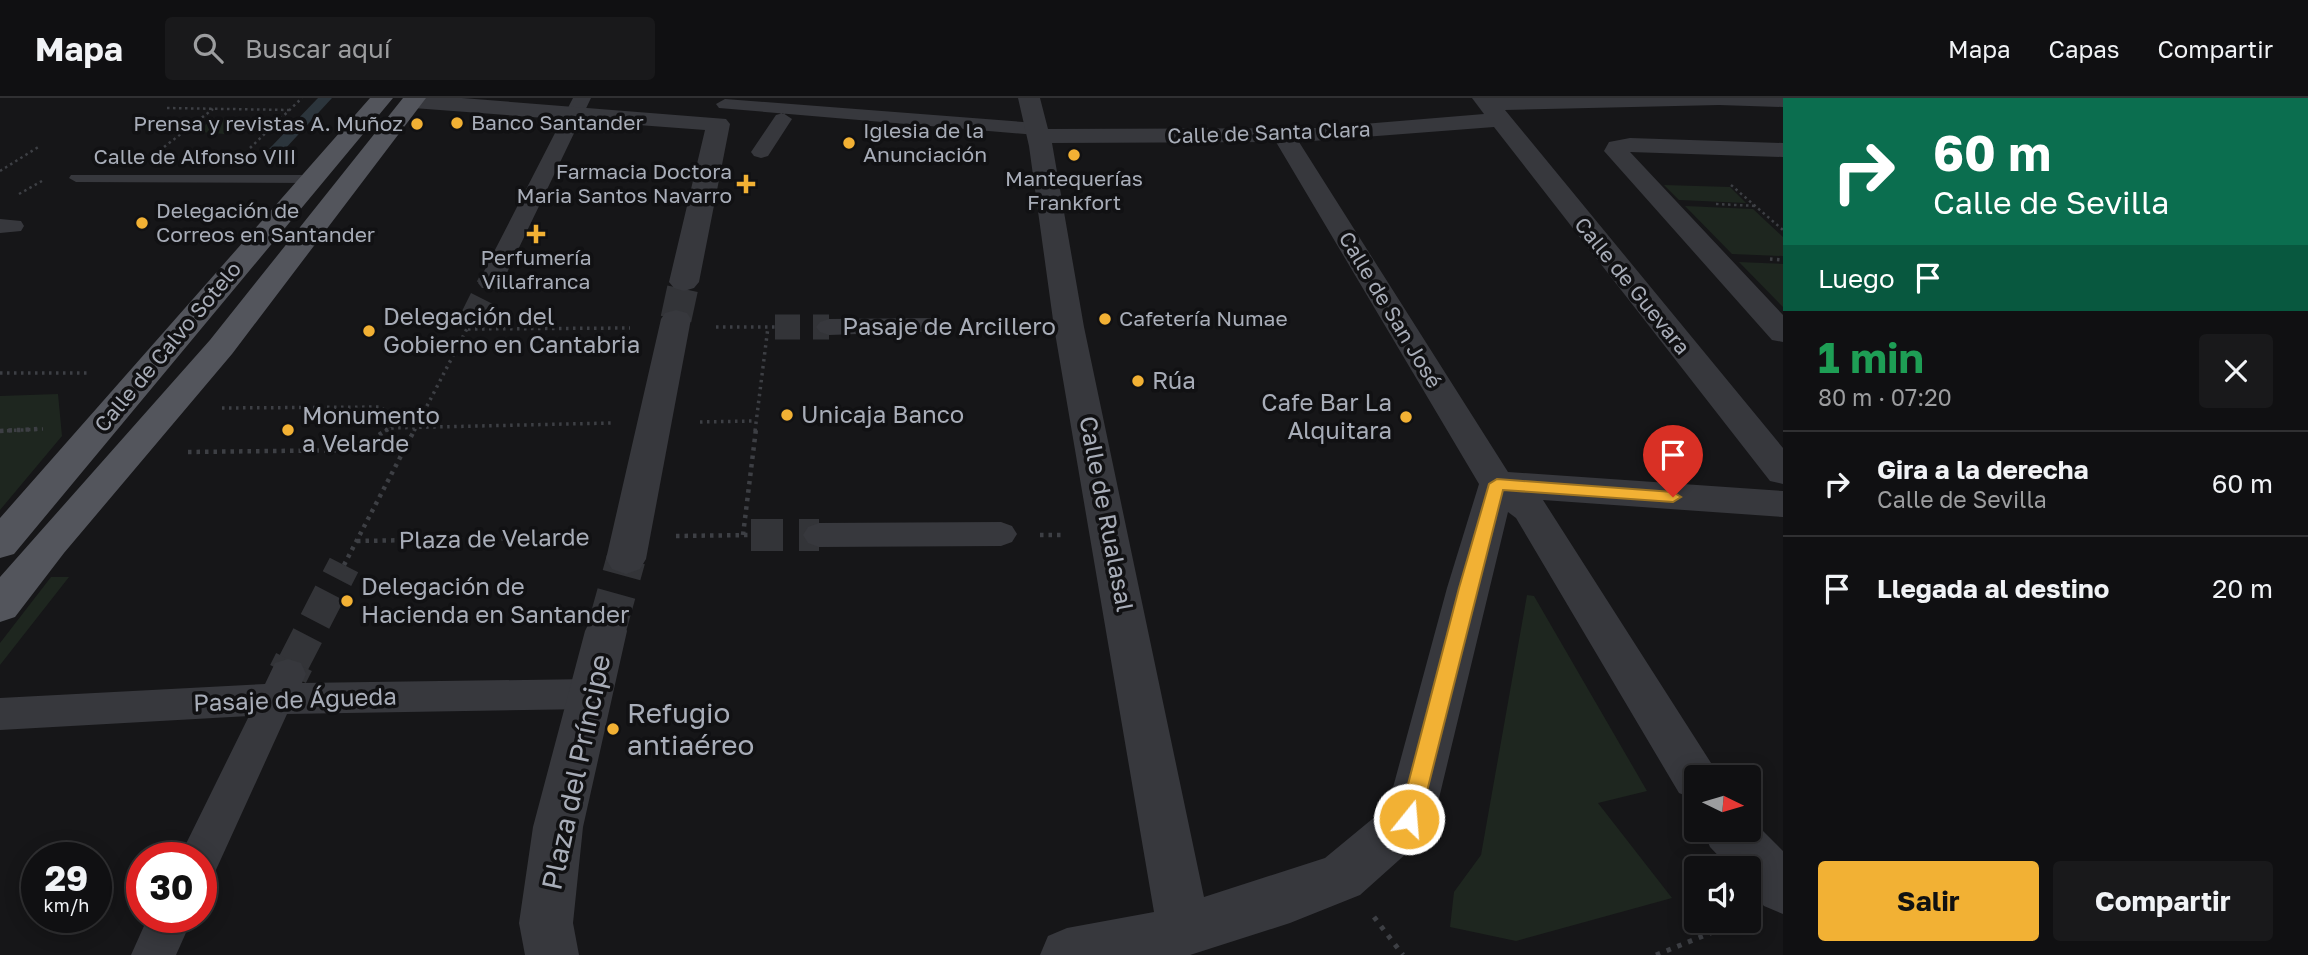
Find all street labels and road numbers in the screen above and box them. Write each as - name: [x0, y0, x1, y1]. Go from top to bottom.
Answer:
- street label: Calle de Santa Clara: [1167, 115, 1371, 149]
- street label: Calle de Alfonso VIII: [94, 143, 296, 169]
- street label: Calle de Guevara: [1569, 211, 1696, 359]
- street label: Calle de San José: [1334, 226, 1448, 393]
- street label: Calle de Calvo Sotelo: [88, 256, 246, 437]
- street label: Pasaje de Arcillero: [842, 311, 1056, 340]
- street label: Calle de Rualasal: [1074, 413, 1141, 614]
- street label: Plaza de Velarde: [398, 521, 590, 554]
- street label: Plaza del Príncipe: [534, 651, 617, 893]
- street label: Pasaje de Águeda: [193, 680, 397, 717]

